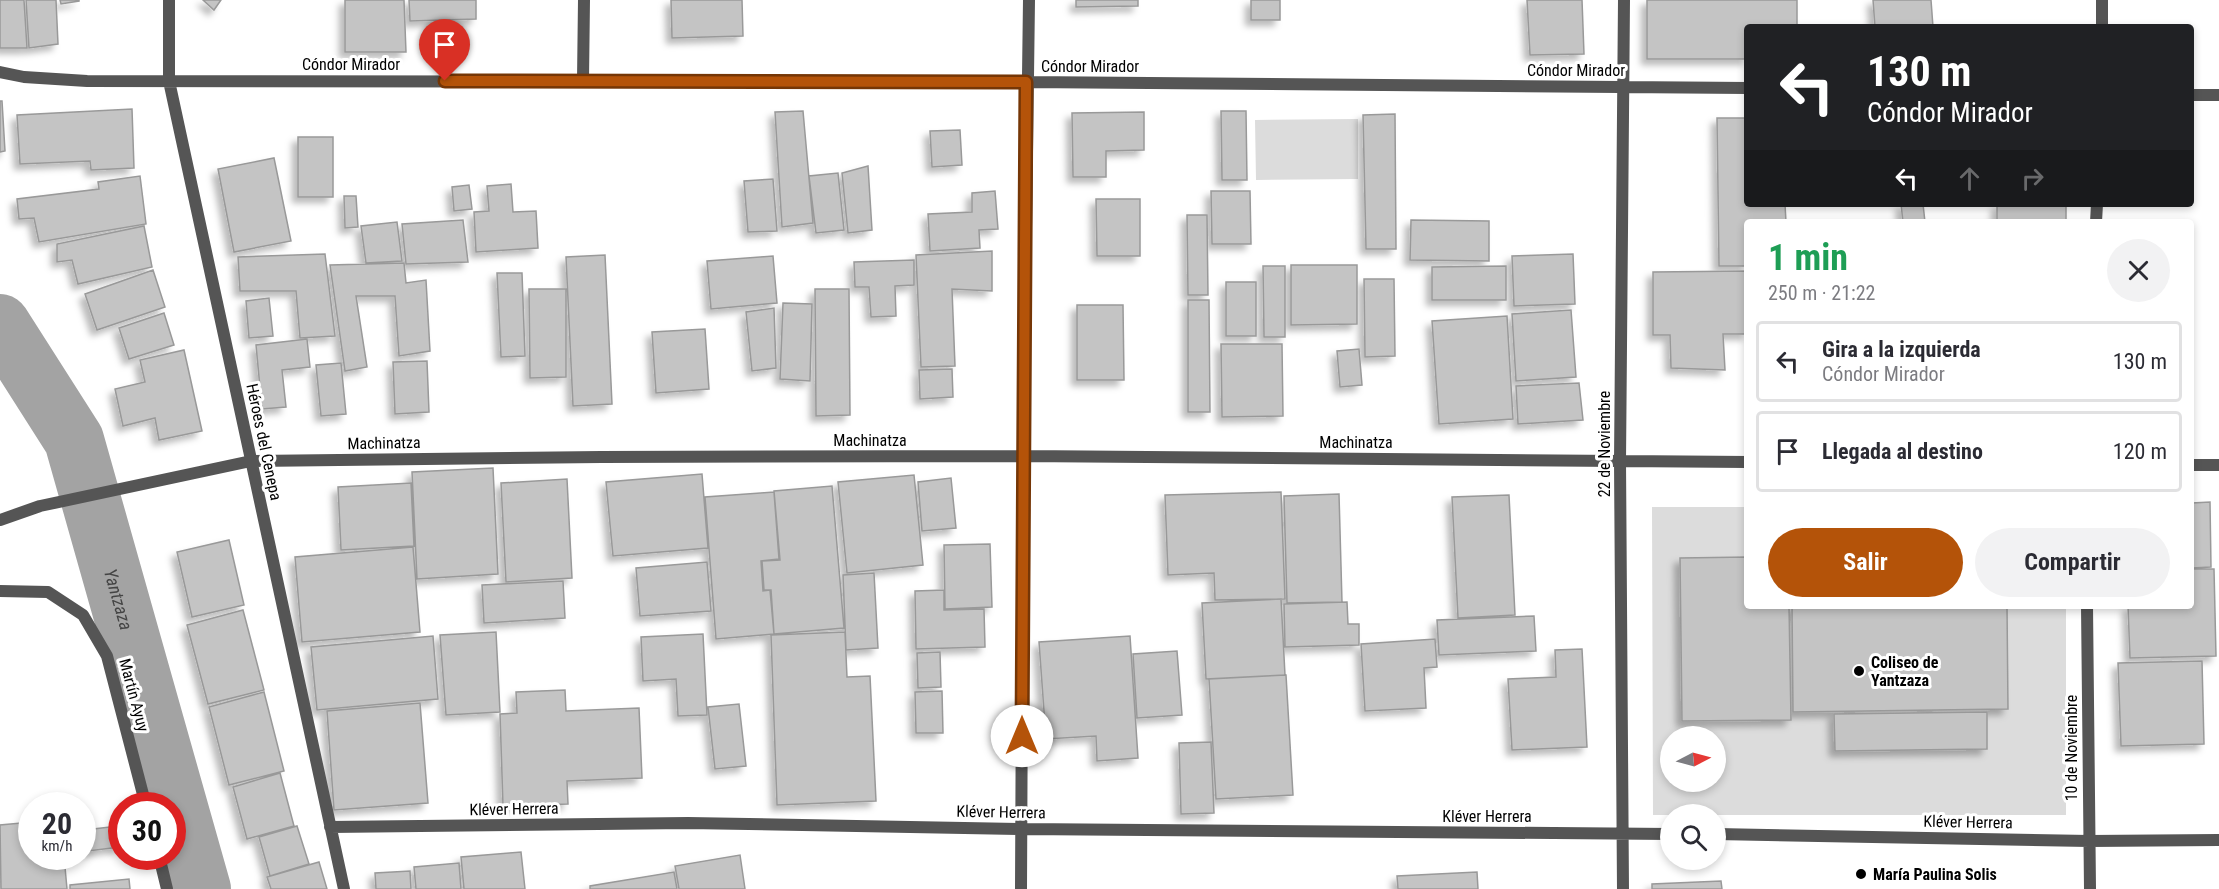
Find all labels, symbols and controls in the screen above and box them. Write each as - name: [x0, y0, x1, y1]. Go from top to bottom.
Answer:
- pin: [419, 19, 470, 81]
- icon: arrive: [428, 28, 461, 61]
- text: 130 m: [1867, 47, 1972, 96]
- icon: left: [1768, 48, 1846, 126]
- street label: Cóndor Mirador: [302, 55, 400, 74]
- street label: Cóndor Mirador: [1041, 57, 1139, 76]
- street label: Cóndor Mirador: [1527, 61, 1625, 80]
- text: Cóndor Mirador: [1867, 97, 2033, 129]
- icon: left: [1890, 162, 1923, 195]
- icon: ahead: [1953, 162, 1986, 195]
- icon: right: [2016, 162, 2049, 195]
- text: 1 min: [1768, 237, 1848, 279]
- button: close: [2107, 239, 2170, 302]
- text: 250 m · 21:22: [1768, 281, 1875, 305]
- text: Gira a la izquierda: [1822, 337, 1981, 362]
- icon: left: [1771, 345, 1804, 378]
- text: 130 m: [2113, 349, 2167, 374]
- text: Cóndor Mirador: [1822, 362, 1945, 386]
- street label: Héroes del Cenepa: [242, 382, 286, 502]
- street label: 22 de Noviembre: [1595, 391, 1614, 497]
- street label: Machinatza: [833, 431, 907, 450]
- street label: Machinatza: [347, 433, 421, 453]
- street label: Machinatza: [1319, 433, 1393, 452]
- icon: arrive: [1771, 435, 1804, 468]
- text: Llegada al destino: [1822, 439, 1983, 464]
- text: 120 m: [2113, 439, 2167, 464]
- button: Salir: [1768, 528, 1963, 597]
- button: Compartir: [1975, 528, 2170, 597]
- water label: Yantzaza: [100, 566, 138, 632]
- place label: Coliseo de Yantzaza: [1871, 653, 1939, 690]
- street label: Martín Ayuy: [115, 656, 153, 734]
- marker: Coliseo de Yantzaza: [1852, 664, 1866, 678]
- street label: 10 de Noviembre: [2062, 695, 2081, 801]
- position arrow: [990, 704, 1054, 768]
- north arrow: [1660, 726, 1726, 792]
- map controls: [1660, 726, 1726, 870]
- speed limit sign: 30: [108, 792, 186, 870]
- street label: Kléver Herrera: [469, 799, 559, 819]
- street label: Kléver Herrera: [956, 802, 1046, 822]
- button: search: [1660, 804, 1726, 870]
- text: 20: [42, 806, 72, 841]
- street label: Kléver Herrera: [1442, 807, 1532, 826]
- street label: Kléver Herrera: [1923, 812, 2013, 832]
- text: km/h: [42, 837, 72, 855]
- place label: María Paulina Solis: [1873, 865, 1997, 884]
- marker: María Paulina Solis: [1854, 867, 1868, 881]

